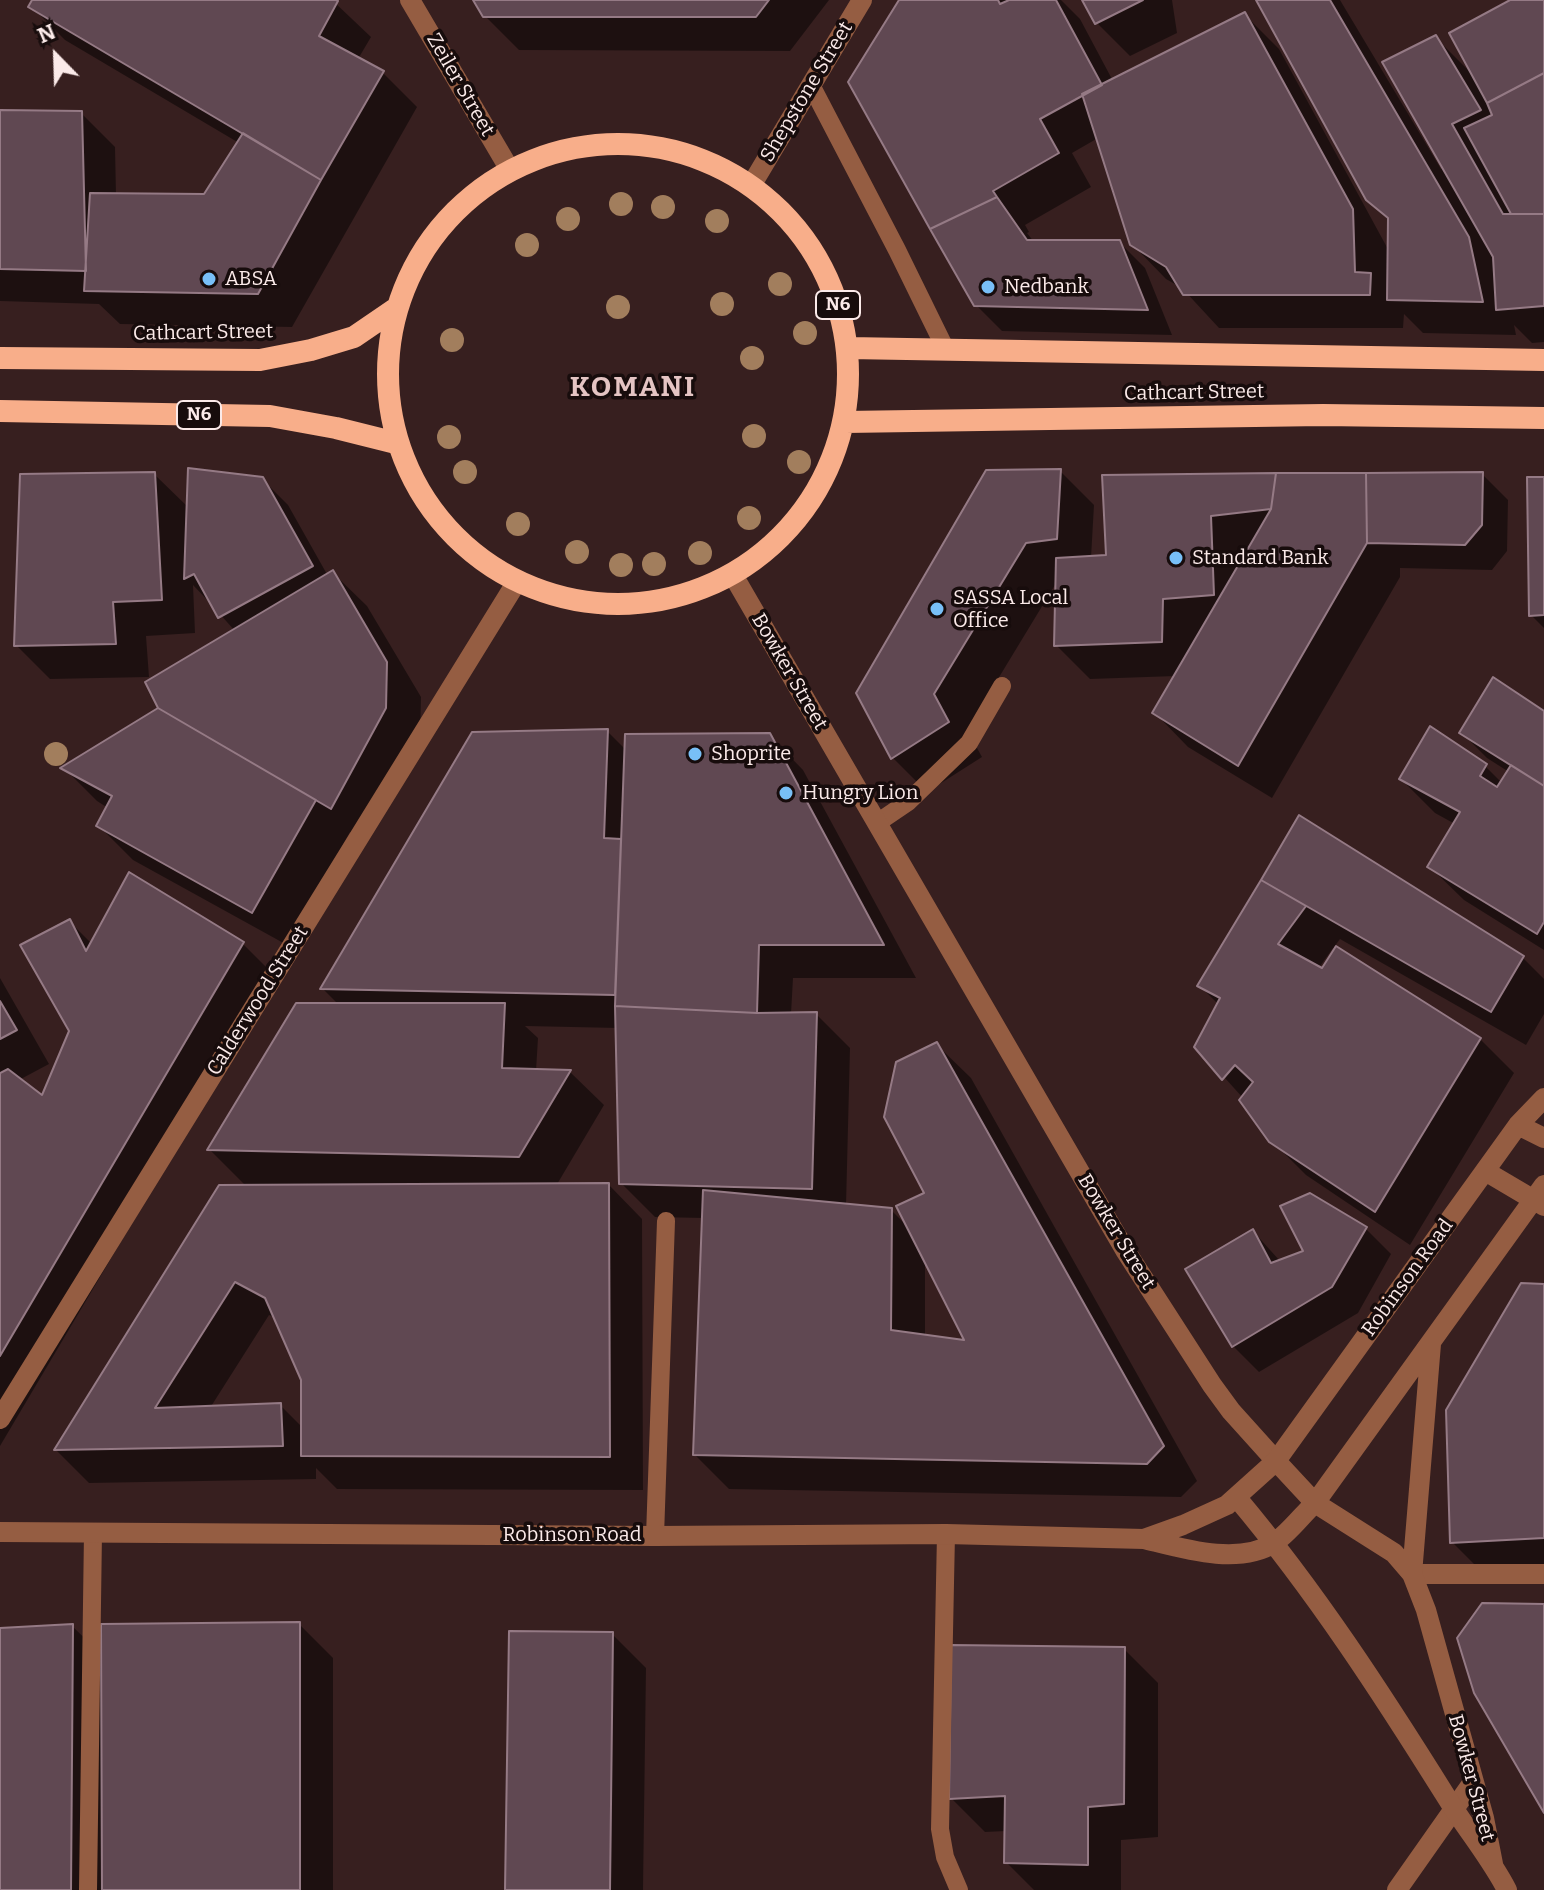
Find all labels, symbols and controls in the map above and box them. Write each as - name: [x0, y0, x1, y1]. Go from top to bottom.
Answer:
- north arrow: [16, 16, 96, 96]
- text: N: [33, 18, 60, 49]
- street label: Shepstone Street: [756, 18, 858, 166]
- street label: Zeiler Street: [421, 29, 499, 141]
- place label: ABSA: [225, 267, 277, 291]
- marker: ABSA: [200, 270, 218, 288]
- place label: Nedbank: [1004, 275, 1089, 299]
- marker: Nedbank: [979, 278, 997, 296]
- road number: N6: [816, 291, 860, 319]
- street label: Cathcart Street: [133, 320, 273, 346]
- district label: KOMANI: [570, 371, 696, 405]
- street label: Cathcart Street: [1124, 380, 1264, 406]
- road number: N6: [177, 401, 221, 429]
- place label: Standard Bank: [1192, 546, 1329, 570]
- marker: Standard Bank: [1167, 549, 1185, 567]
- place label: SASSA Local Office: [953, 586, 1068, 633]
- marker: SASSA Local Office: [928, 600, 946, 618]
- street label: Bowker Street: [746, 610, 832, 734]
- place label: Shoprite: [711, 742, 791, 766]
- marker: Shoprite: [686, 745, 704, 763]
- place label: Hungry Lion: [802, 781, 918, 805]
- marker: Hungry Lion: [777, 784, 795, 802]
- street label: Calderwood Street: [202, 922, 314, 1080]
- street label: Bowker Street: [1072, 1170, 1160, 1294]
- street label: Robinson Road: [1357, 1215, 1459, 1341]
- street label: Robinson Road: [502, 1523, 642, 1547]
- street label: Bowker Street: [1443, 1712, 1499, 1844]

